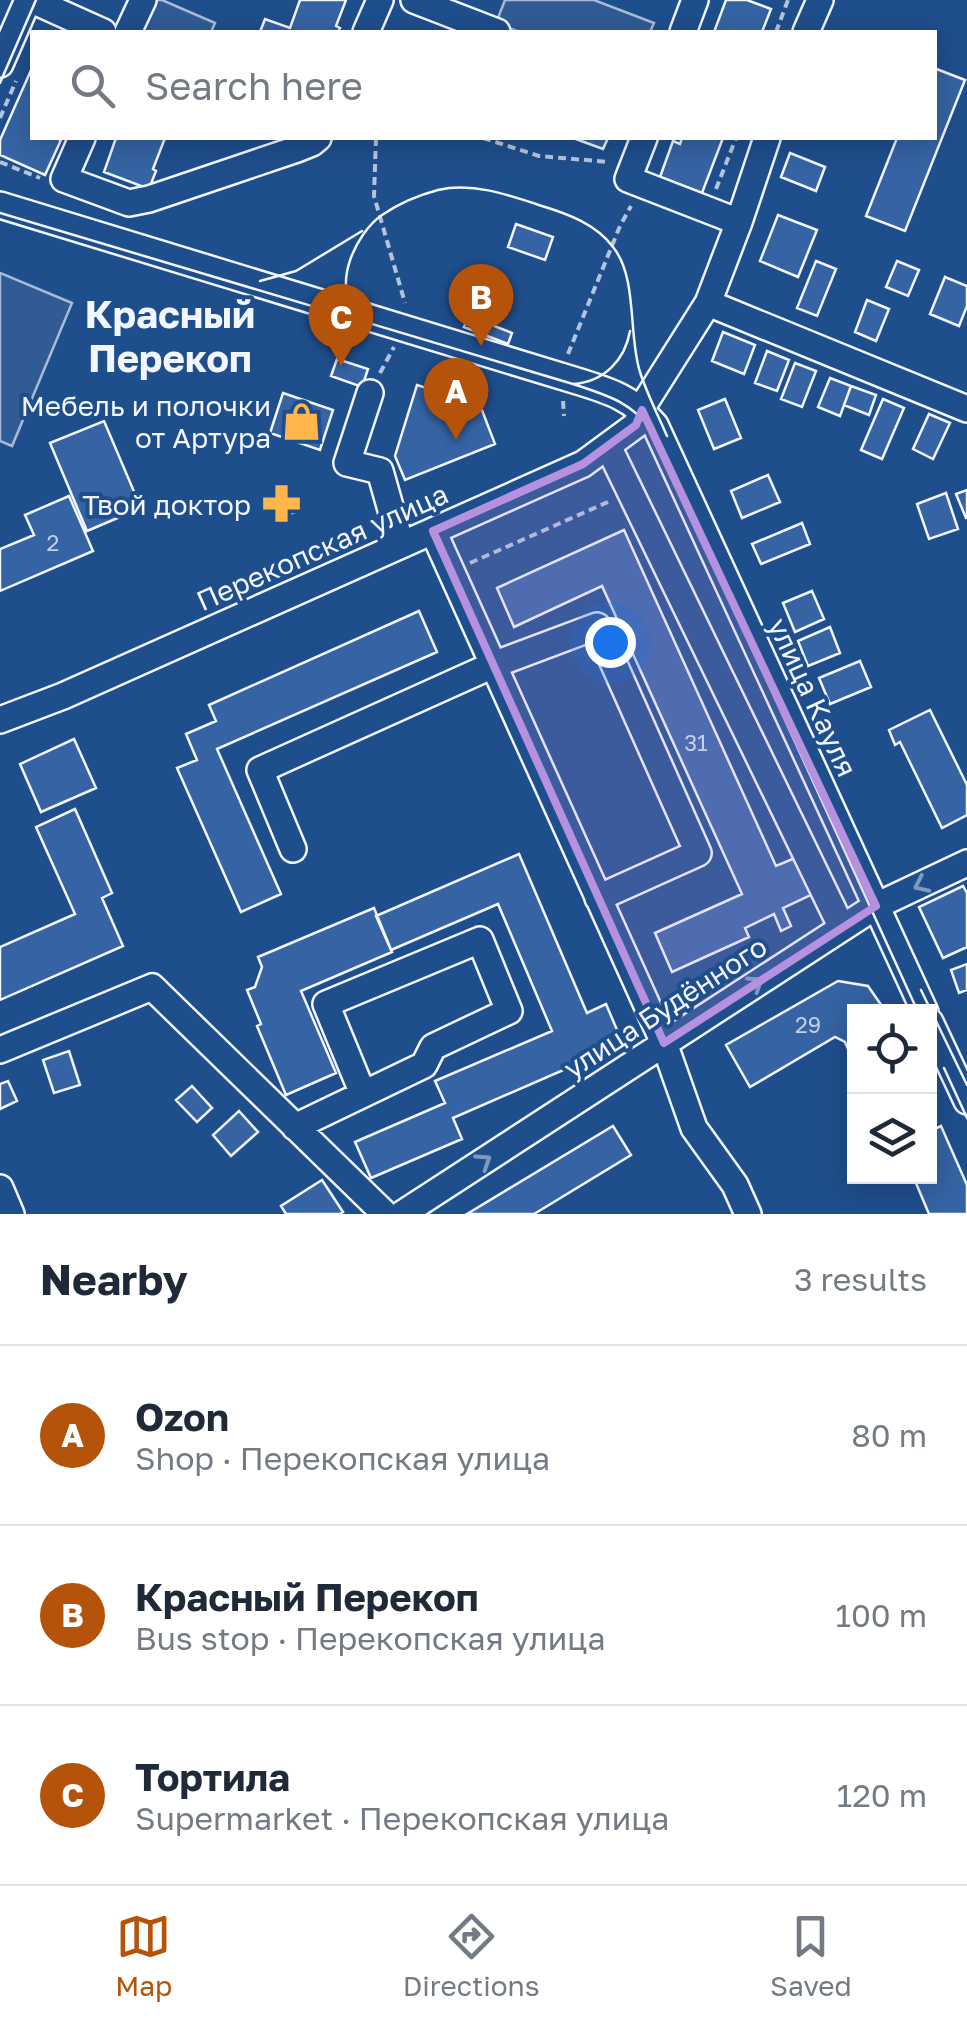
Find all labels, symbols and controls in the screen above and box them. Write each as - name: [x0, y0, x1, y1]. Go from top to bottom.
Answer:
- search box: [30, 30, 937, 140]
- icon: search: [65, 58, 120, 113]
- text: Search here: [145, 63, 363, 108]
- pin: B: [448, 264, 514, 346]
- pin: C: [308, 284, 374, 366]
- district label: Красный Перекоп: [85, 291, 255, 380]
- pin: A: [424, 358, 488, 440]
- place label: Мебель и полочки от Артура: [21, 389, 271, 454]
- shop icon: Мебель и полочки от Артура: [280, 400, 322, 442]
- street label: Перекопская улица: [191, 477, 453, 617]
- pharmacy icon: Твой доктор: [260, 483, 302, 525]
- place label: Твой доктор: [82, 488, 251, 521]
- house number: 2: [47, 529, 59, 556]
- street label: улица Кауля: [762, 612, 864, 782]
- your location: [585, 617, 636, 668]
- house number: 31: [684, 729, 708, 756]
- one-way arrow: [914, 872, 932, 892]
- street label: улица Будённого: [557, 929, 773, 1085]
- one-way arrow: [745, 977, 763, 996]
- map controls: [847, 1004, 937, 1184]
- button: locate: [847, 1004, 937, 1094]
- house number: 29: [795, 1011, 821, 1038]
- button: layers: [847, 1094, 937, 1184]
- one-way arrow: [473, 1154, 491, 1173]
- text: Nearby: [40, 1254, 188, 1304]
- text: 3 results: [794, 1260, 927, 1298]
- text: Ozon: [135, 1394, 229, 1439]
- text: A: [61, 1416, 84, 1454]
- text: 80 m: [851, 1416, 927, 1454]
- text: Shop · Перекопская улица: [135, 1439, 550, 1477]
- text: Красный Перекоп: [135, 1574, 479, 1619]
- text: B: [61, 1596, 84, 1634]
- text: 100 m: [835, 1596, 927, 1634]
- text: Bus stop · Перекопская улица: [135, 1619, 606, 1657]
- text: Тортила: [135, 1754, 290, 1799]
- text: C: [61, 1776, 84, 1814]
- text: 120 m: [837, 1776, 927, 1814]
- text: Supermarket · Перекопская улица: [135, 1799, 669, 1837]
- tab: Map: [115, 1909, 172, 2002]
- tab: Directions: [403, 1909, 540, 2002]
- tab: Saved: [770, 1909, 852, 2002]

